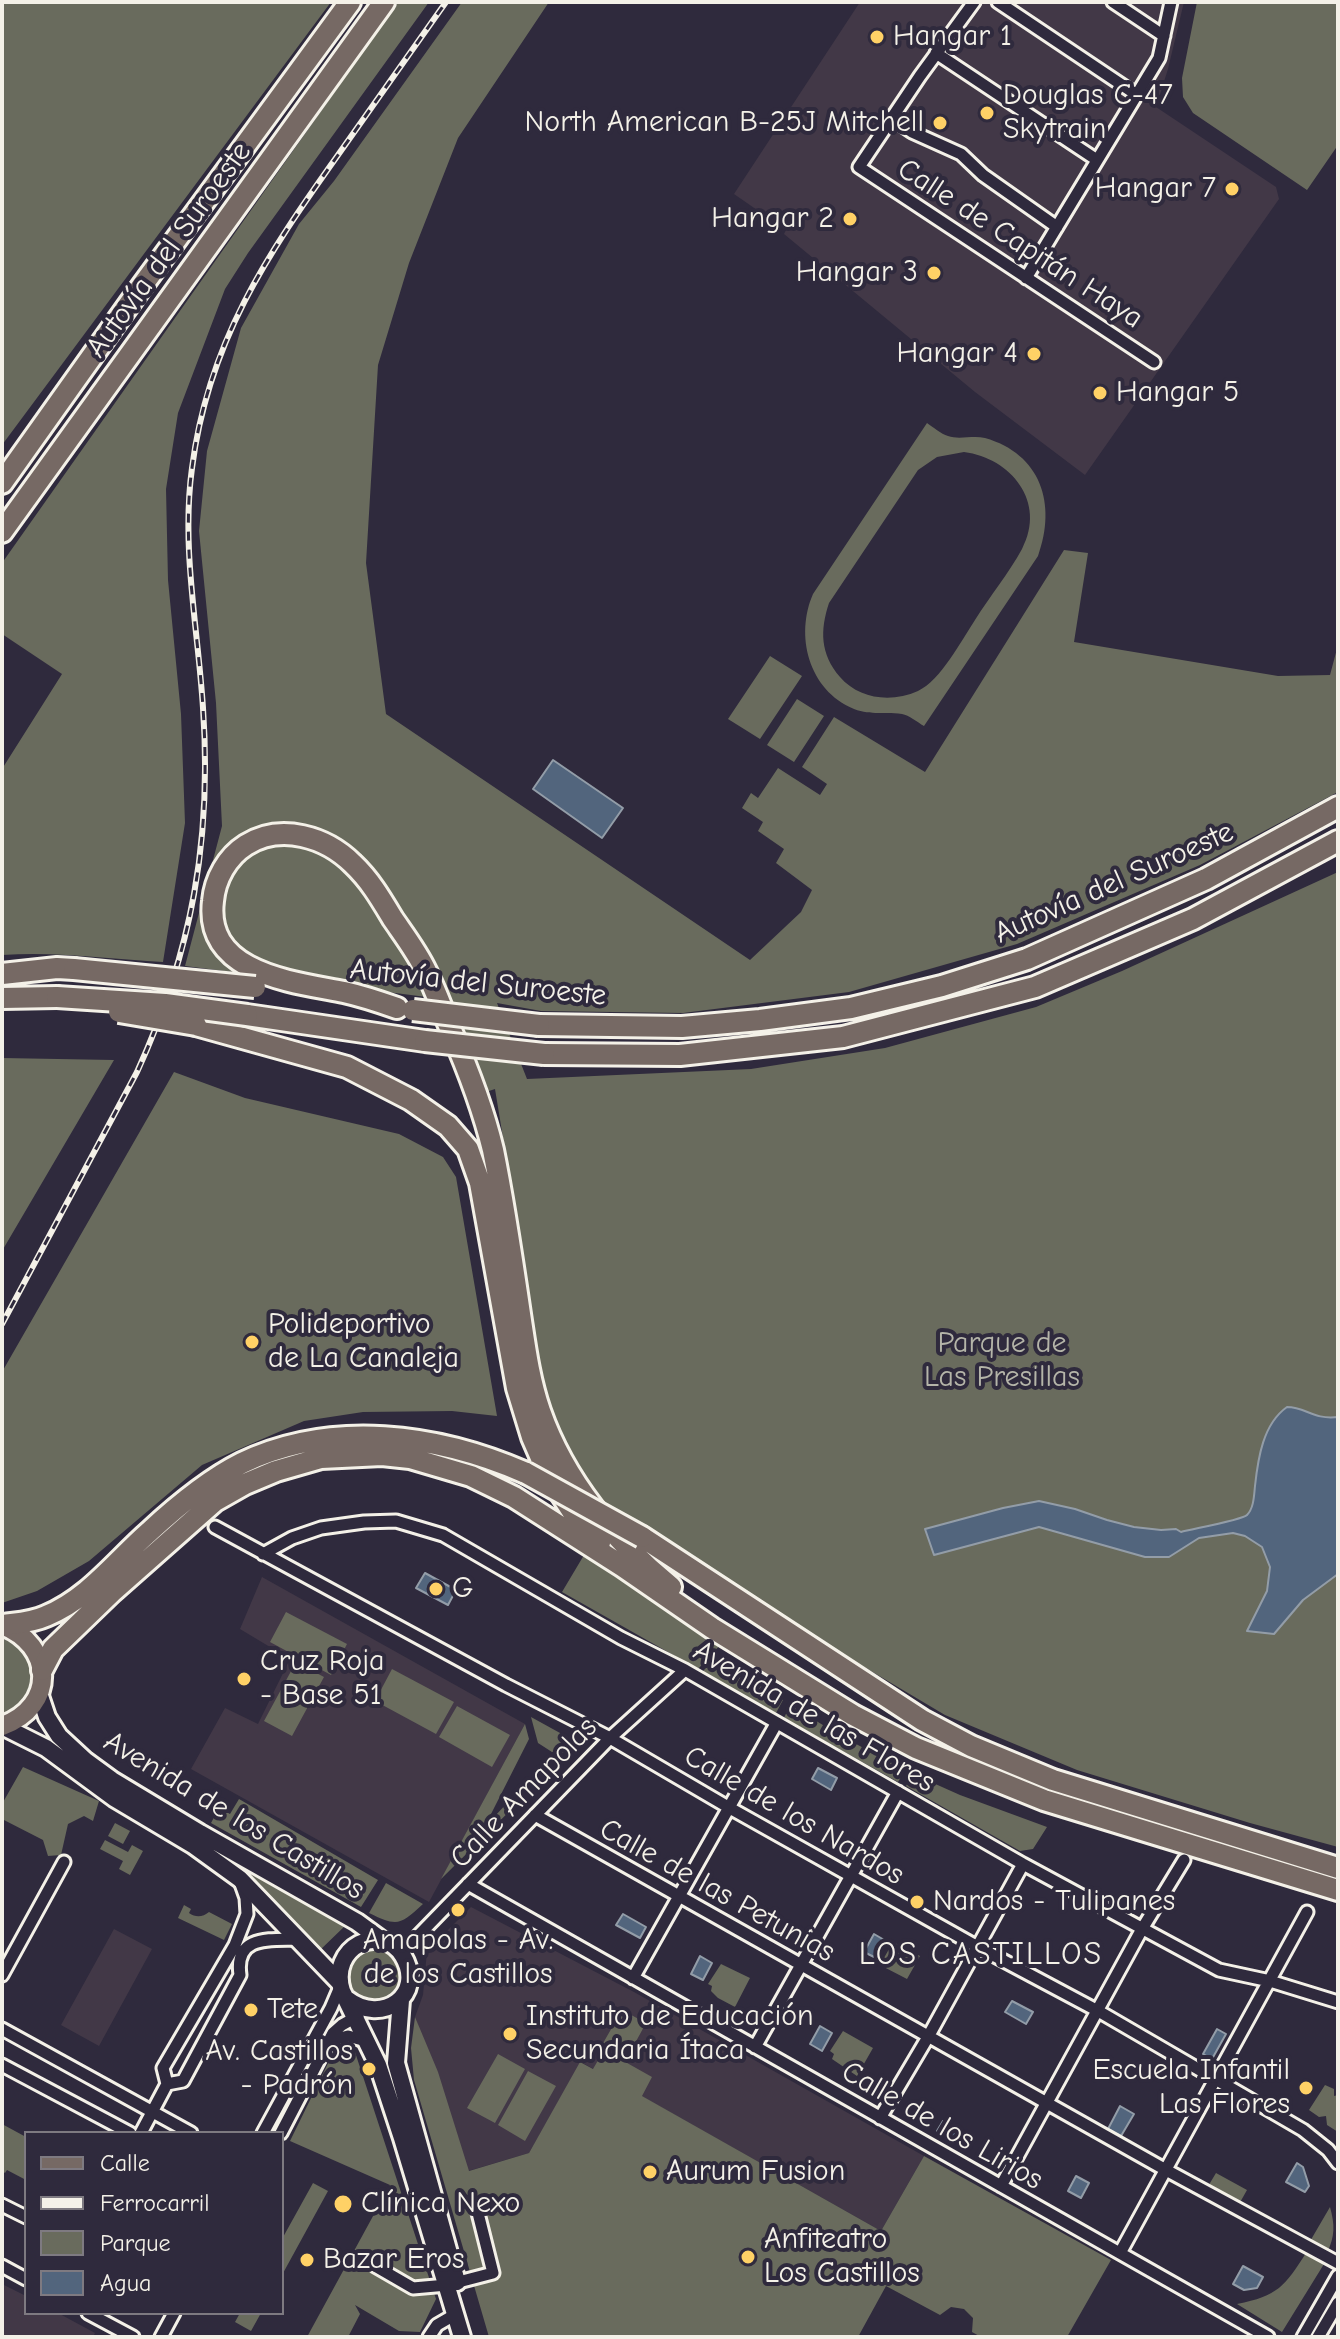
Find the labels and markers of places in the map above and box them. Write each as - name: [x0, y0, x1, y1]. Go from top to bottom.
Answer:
- place label: Hangar 1: [893, 19, 1012, 55]
- marker: Hangar 1: [868, 28, 886, 46]
- place label: Douglas C-47 Skytrain: [1003, 78, 1173, 148]
- marker: Douglas C-47 Skytrain: [978, 104, 996, 122]
- place label: North American B-25J Mitchell: [525, 105, 924, 141]
- marker: North American B-25J Mitchell: [931, 114, 949, 132]
- place label: Hangar 7: [1095, 171, 1216, 207]
- marker: Hangar 7: [1223, 180, 1241, 198]
- place label: Hangar 2: [711, 201, 834, 237]
- marker: Hangar 2: [841, 210, 859, 228]
- place label: Hangar 3: [796, 255, 918, 291]
- marker: Hangar 3: [925, 264, 943, 282]
- place label: Hangar 4: [896, 336, 1018, 372]
- marker: Hangar 4: [1025, 345, 1043, 363]
- place label: Hangar 5: [1116, 375, 1239, 411]
- marker: Hangar 5: [1091, 384, 1109, 402]
- place label: Polideportivo de La Canaleja: [268, 1307, 459, 1378]
- marker: Polideportivo de La Canaleja: [243, 1333, 261, 1351]
- place label: G: [452, 1571, 473, 1607]
- marker: G: [427, 1580, 445, 1598]
- place label: Cruz Roja - Base 51: [260, 1644, 384, 1714]
- marker: Cruz Roja - Base 51: [235, 1670, 253, 1688]
- place label: Nardos - Tulipanes: [933, 1884, 1175, 1920]
- marker: Nardos - Tulipanes: [908, 1893, 926, 1911]
- marker: Amapolas - Av. de los Castillos: [449, 1901, 467, 1919]
- place label: Amapolas - Av. de los Castillos: [363, 1923, 553, 1994]
- place label: Tete: [267, 1992, 318, 2028]
- place label: Instituto de Educación Secundaria Ítaca: [526, 1999, 814, 2070]
- marker: Tete: [242, 2001, 260, 2019]
- marker: Instituto de Educación Secundaria Ítaca: [501, 2025, 519, 2043]
- place label: Av. Castillos - Padrón: [205, 2034, 353, 2104]
- place label: Escuela Infantil Las Flores: [1092, 2053, 1290, 2124]
- marker: Av. Castillos - Padrón: [360, 2060, 378, 2078]
- marker: Escuela Infantil Las Flores: [1297, 2079, 1315, 2097]
- place label: Aurum Fusion: [666, 2154, 845, 2190]
- marker: Aurum Fusion: [641, 2163, 659, 2181]
- place label: Clínica Nexo: [361, 2186, 520, 2222]
- marker: Clínica Nexo: [332, 2193, 354, 2215]
- place label: Anfiteatro Los Castillos: [764, 2222, 920, 2292]
- place label: Bazar Eros: [323, 2242, 464, 2278]
- marker: Anfiteatro Los Castillos: [739, 2248, 757, 2266]
- marker: Bazar Eros: [298, 2251, 316, 2269]

